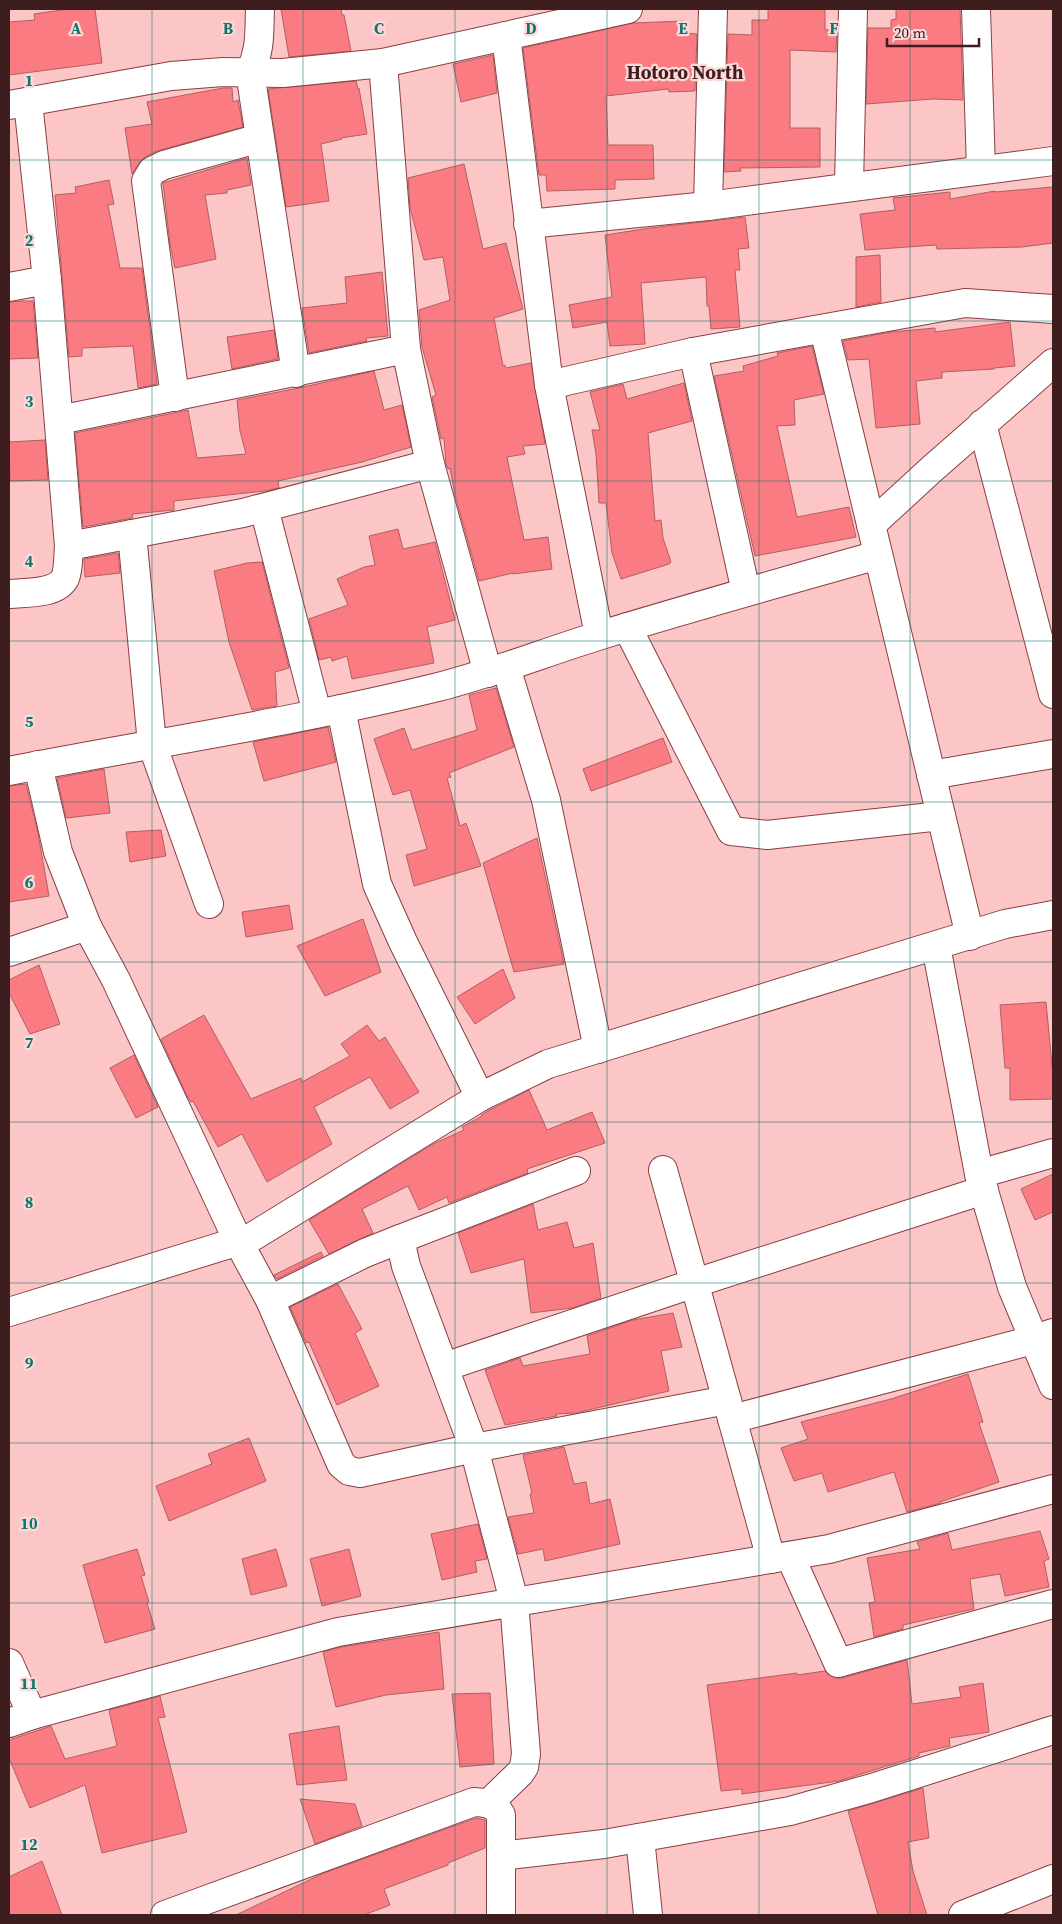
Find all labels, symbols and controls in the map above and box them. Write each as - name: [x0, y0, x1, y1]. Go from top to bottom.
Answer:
- scale bar: [887, 15, 980, 47]
- text: A: [71, 17, 82, 39]
- text: B: [223, 17, 234, 39]
- text: C: [374, 17, 384, 39]
- text: D: [525, 17, 537, 39]
- text: E: [678, 17, 688, 39]
- text: F: [829, 17, 839, 39]
- text: 20 m: [894, 22, 926, 43]
- district label: Hotoro North: [627, 59, 744, 85]
- text: 1: [25, 69, 33, 91]
- text: 2: [25, 229, 34, 251]
- text: 3: [25, 390, 34, 412]
- text: 4: [25, 550, 34, 572]
- text: 5: [25, 710, 34, 732]
- text: 6: [25, 871, 34, 893]
- text: 7: [25, 1031, 34, 1053]
- text: 8: [25, 1191, 33, 1213]
- text: 9: [25, 1352, 34, 1374]
- text: 10: [20, 1512, 38, 1534]
- text: 11: [20, 1672, 38, 1694]
- text: 12: [20, 1833, 38, 1855]

